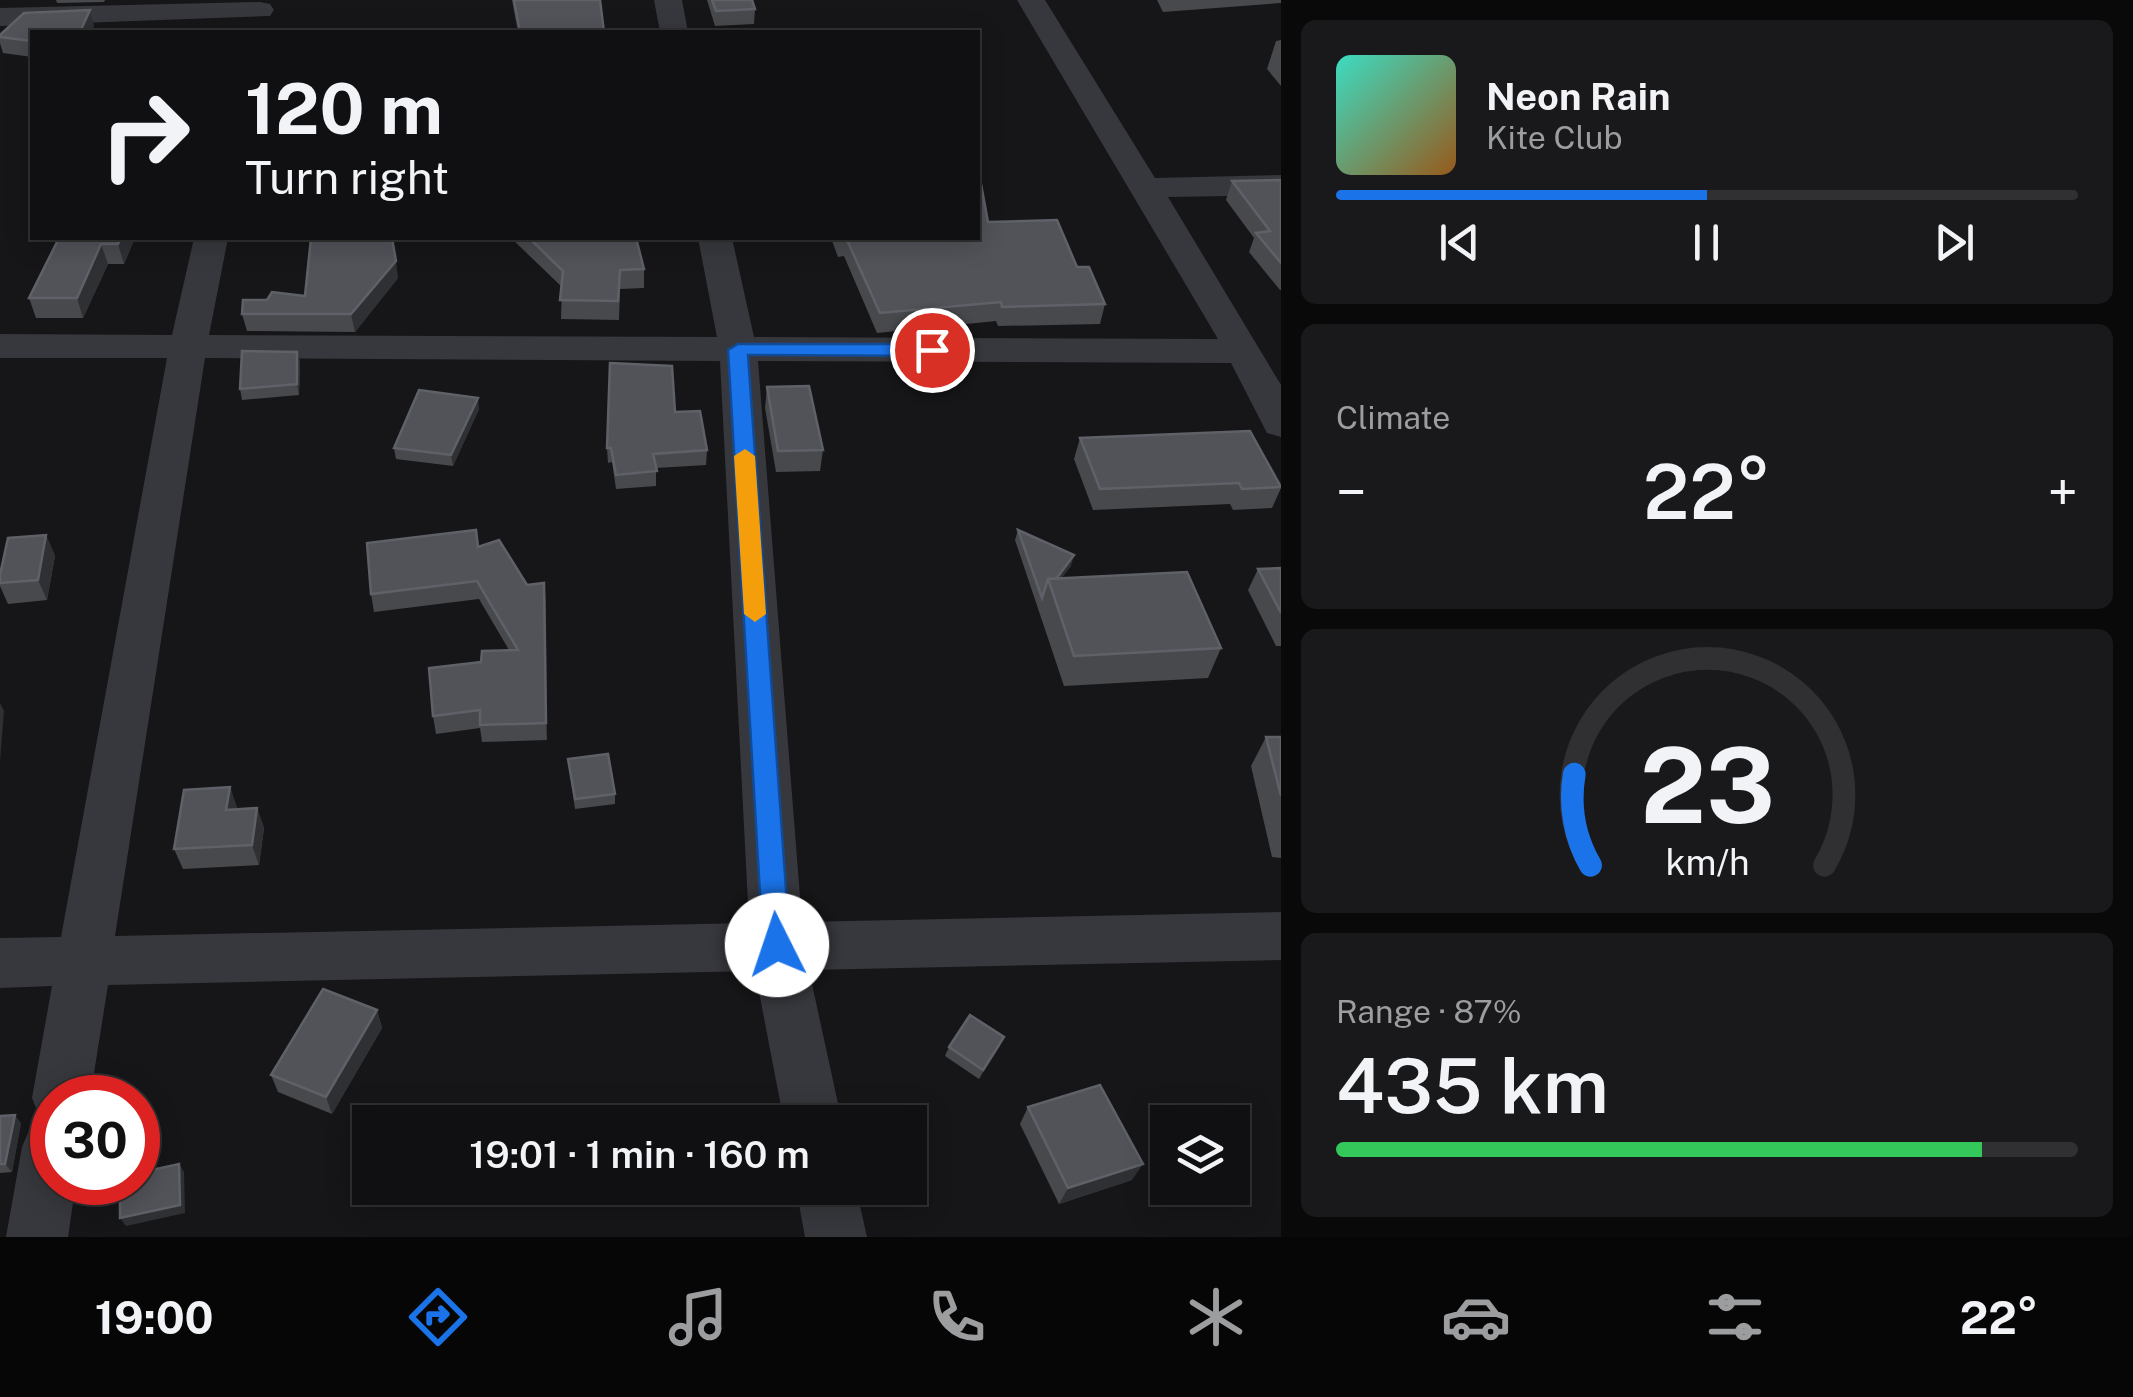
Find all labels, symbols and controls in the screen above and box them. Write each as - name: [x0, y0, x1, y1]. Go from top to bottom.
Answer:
- text: 120 m: [245, 67, 443, 150]
- icon: right: [80, 70, 210, 200]
- text: Neon Rain: [1486, 74, 1670, 119]
- text: Kite Club: [1486, 119, 1623, 156]
- text: Turn right: [245, 151, 449, 204]
- icon: previous: [1432, 215, 1487, 270]
- icon: pause: [1679, 215, 1734, 270]
- icon: next: [1927, 215, 1982, 270]
- pin: [890, 308, 975, 393]
- icon: arrive: [905, 323, 960, 378]
- text: Climate: [1336, 399, 1450, 436]
- text: 22°: [1643, 448, 1771, 536]
- text: −: [1336, 460, 1367, 524]
- text: +: [2048, 460, 2078, 524]
- text: 23: [1639, 724, 1775, 846]
- text: km/h: [1665, 841, 1749, 883]
- position arrow: [725, 893, 829, 997]
- text: Range · 87%: [1336, 993, 1522, 1030]
- text: 435 km: [1336, 1042, 1609, 1130]
- speed limit sign: 30: [30, 1075, 160, 1205]
- map controls: [1150, 1105, 1250, 1205]
- button: layers: [1150, 1105, 1250, 1205]
- text: 19:01 · 1 min · 160 m: [469, 1132, 810, 1177]
- icon: directions: [403, 1282, 473, 1352]
- icon: music: [663, 1282, 733, 1352]
- icon: phone: [922, 1282, 992, 1352]
- icon: climate: [1181, 1282, 1251, 1352]
- icon: car: [1441, 1282, 1511, 1352]
- icon: filters: [1700, 1282, 1770, 1352]
- text: 19:00: [95, 1291, 214, 1344]
- text: 22°: [1960, 1291, 2038, 1344]

